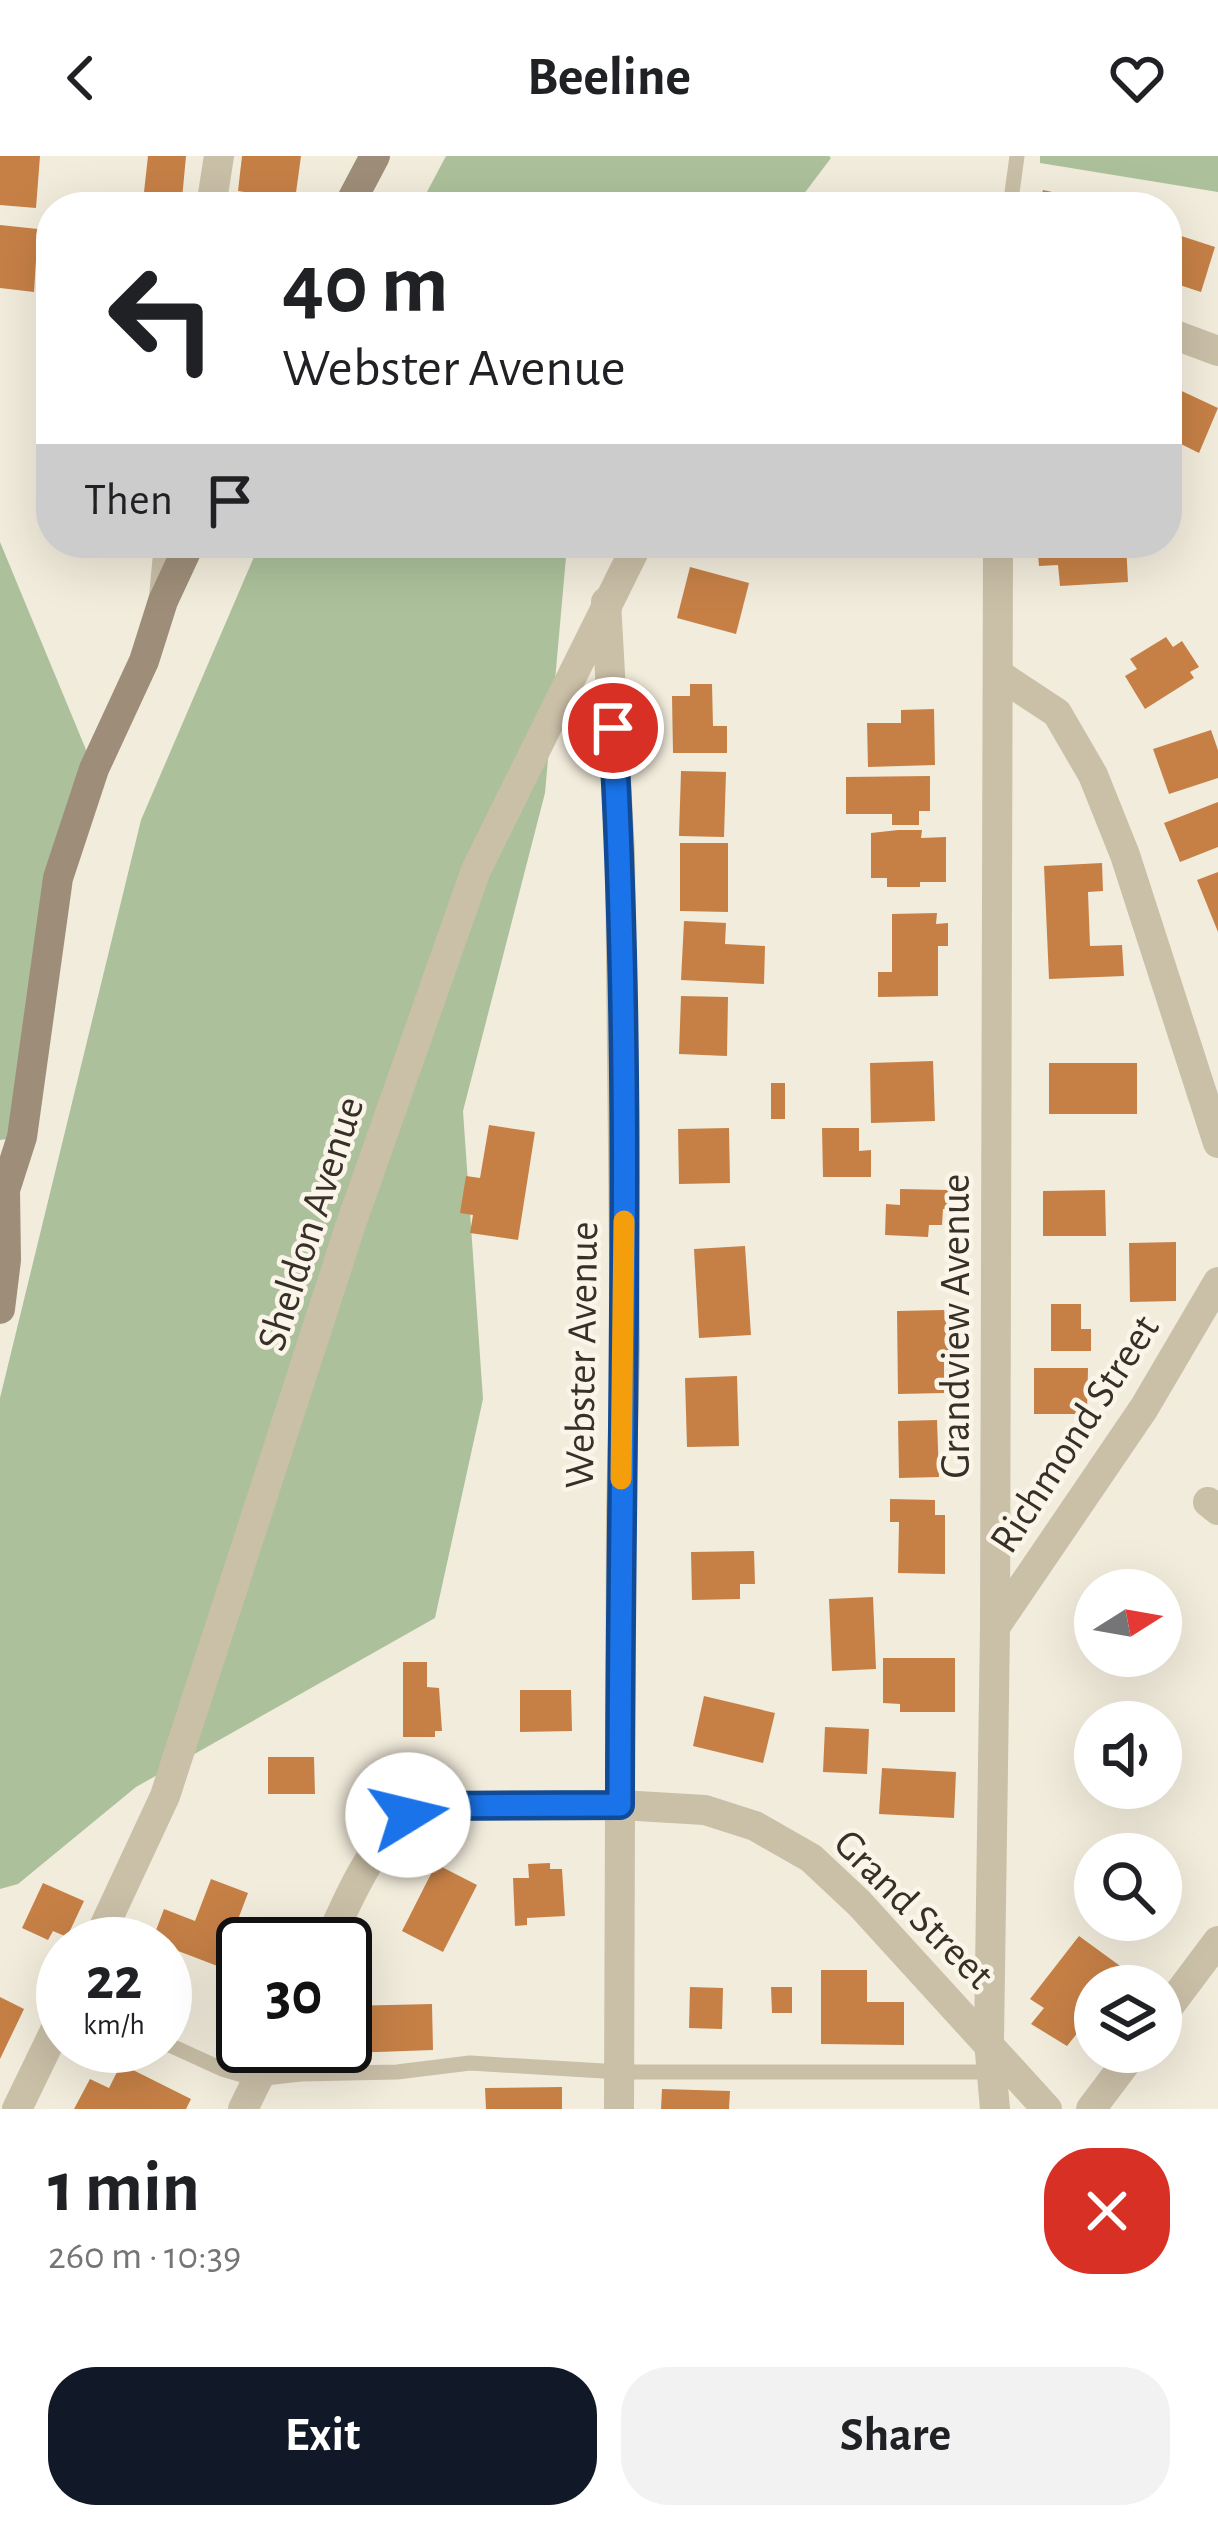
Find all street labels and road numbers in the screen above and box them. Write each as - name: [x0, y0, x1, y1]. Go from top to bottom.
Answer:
- street label: Sheldon Avenue: [250, 1092, 372, 1356]
- street label: Grandview Avenue: [935, 1174, 977, 1478]
- street label: Webster Avenue: [559, 1221, 605, 1489]
- street label: Richmond Street: [982, 1308, 1167, 1560]
- street label: Grand Street: [826, 1822, 1001, 1997]

